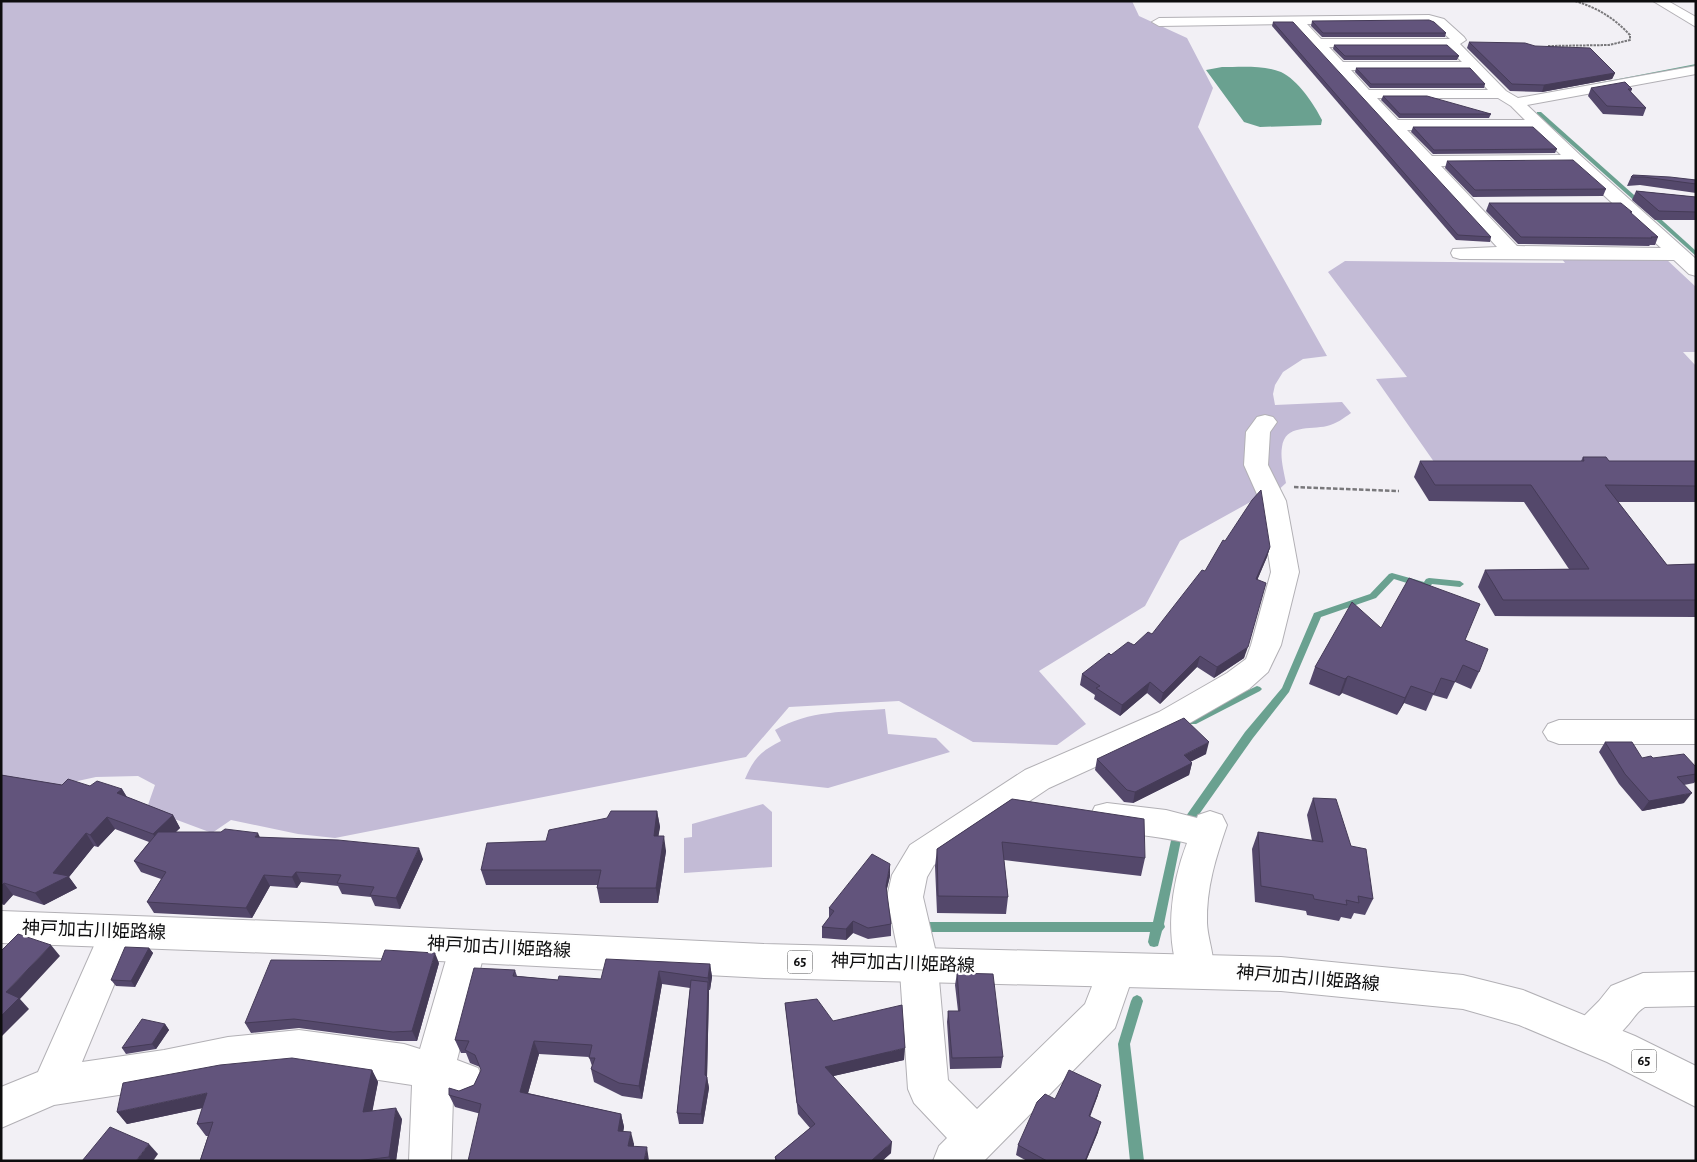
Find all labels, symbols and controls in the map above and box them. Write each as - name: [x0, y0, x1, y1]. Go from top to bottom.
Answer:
- street label: 神戸加古川姫路線: [22, 917, 166, 943]
- street label: 神戸加古川姫路線: [427, 933, 571, 961]
- road number: 65: [788, 950, 812, 974]
- street label: 神戸加古川姫路線: [831, 950, 975, 976]
- street label: 神戸加古川姫路線: [1235, 962, 1381, 994]
- road number: 65: [1632, 1050, 1656, 1072]

